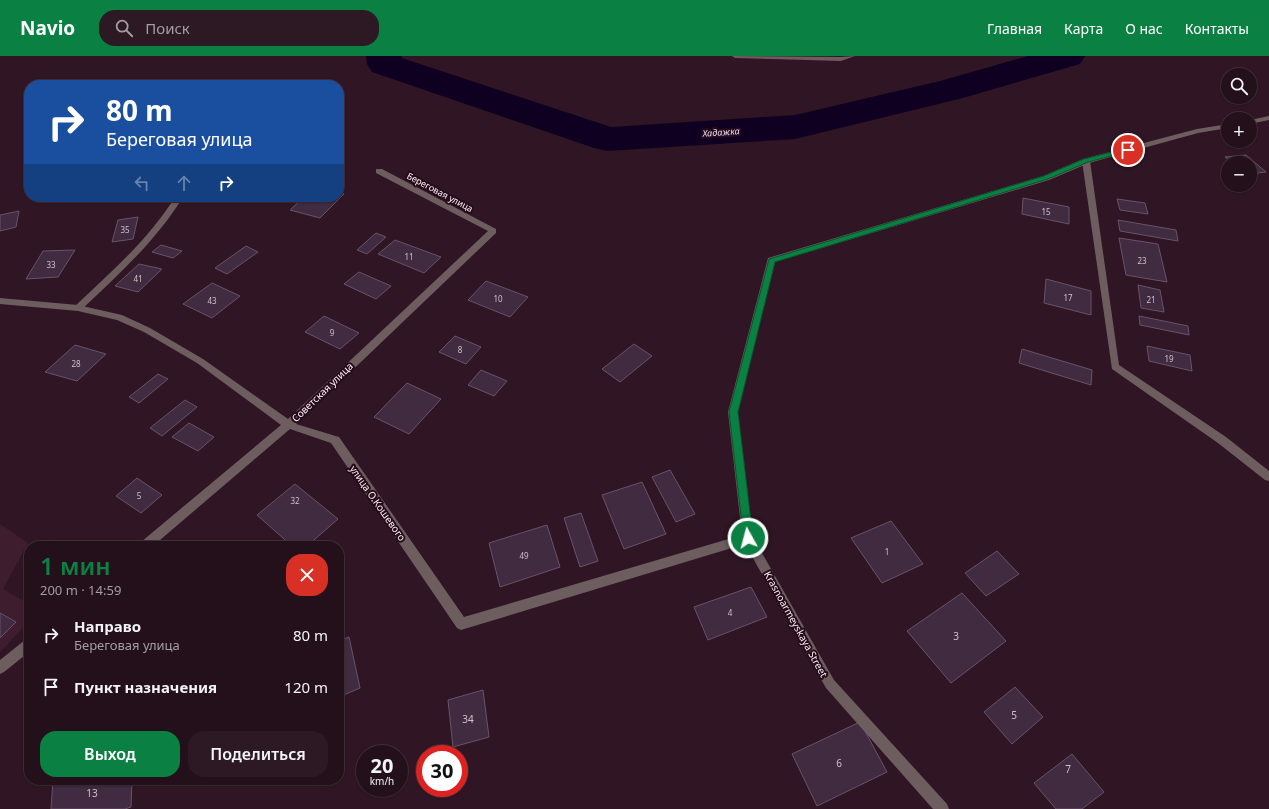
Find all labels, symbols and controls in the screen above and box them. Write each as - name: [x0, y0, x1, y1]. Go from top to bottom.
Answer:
- search box: [99, 10, 379, 46]
- text: Navio: [20, 15, 75, 41]
- icon: search: [113, 17, 135, 39]
- text: Поиск: [145, 18, 190, 38]
- text: Главная: [987, 19, 1042, 38]
- text: Карта: [1064, 19, 1103, 38]
- text: О нас: [1125, 19, 1163, 38]
- text: Контакты: [1185, 19, 1249, 38]
- map controls: [1221, 68, 1257, 192]
- button: search: [1221, 68, 1257, 104]
- text: 80 m: [106, 91, 173, 129]
- icon: right: [40, 96, 92, 148]
- button: +: [1221, 112, 1257, 148]
- water label: Хадажка: [701, 124, 740, 140]
- text: Береговая улица: [106, 127, 252, 151]
- pin: [1111, 133, 1145, 167]
- icon: arrive: [1117, 139, 1139, 161]
- button: −: [1221, 156, 1257, 192]
- street label: Береговая улица: [405, 169, 475, 215]
- icon: left: [131, 172, 153, 194]
- icon: ahead: [173, 172, 195, 194]
- icon: right: [215, 172, 237, 194]
- house number: 15: [1041, 206, 1051, 217]
- house number: 35: [120, 224, 130, 235]
- house number: 11: [404, 251, 414, 262]
- house number: 23: [1137, 255, 1147, 266]
- house number: 33: [46, 259, 56, 270]
- house number: 41: [133, 273, 143, 284]
- house number: 17: [1063, 292, 1073, 303]
- house number: 10: [493, 293, 503, 304]
- house number: 21: [1146, 294, 1156, 305]
- house number: 43: [207, 295, 217, 306]
- house number: 9: [330, 327, 335, 338]
- house number: 8: [458, 344, 463, 355]
- house number: 19: [1164, 353, 1174, 364]
- house number: 28: [71, 358, 81, 369]
- street label: Советская улица: [288, 359, 356, 425]
- street label: улица О.Кошевого: [347, 462, 409, 544]
- house number: 5: [137, 490, 142, 501]
- house number: 32: [290, 495, 300, 506]
- position arrow: [727, 517, 769, 559]
- house number: 1: [885, 546, 889, 557]
- text: 1 мин: [40, 549, 111, 582]
- house number: 49: [519, 550, 529, 561]
- button: close: [286, 554, 328, 596]
- street label: Krasnoarmeyskaya Street: [761, 568, 831, 680]
- text: 200 m · 14:59: [40, 581, 121, 599]
- house number: 4: [728, 607, 733, 618]
- text: Направо: [74, 616, 141, 636]
- icon: right: [40, 624, 62, 646]
- text: 80 m: [293, 625, 328, 645]
- house number: 3: [953, 629, 959, 643]
- text: Береговая улица: [74, 636, 180, 654]
- icon: arrive: [40, 676, 62, 698]
- text: Пункт назначения: [74, 677, 217, 697]
- text: 120 m: [284, 677, 328, 697]
- house number: 5: [1011, 708, 1017, 722]
- house number: 34: [462, 712, 474, 726]
- button: Выход: [40, 731, 180, 777]
- button: Поделиться: [188, 731, 328, 777]
- speed limit sign: 30: [416, 745, 468, 797]
- text: 20: [371, 752, 393, 779]
- house number: 6: [836, 756, 842, 770]
- house number: 7: [1065, 762, 1071, 776]
- text: km/h: [370, 774, 394, 788]
- house number: 13: [86, 786, 98, 800]

